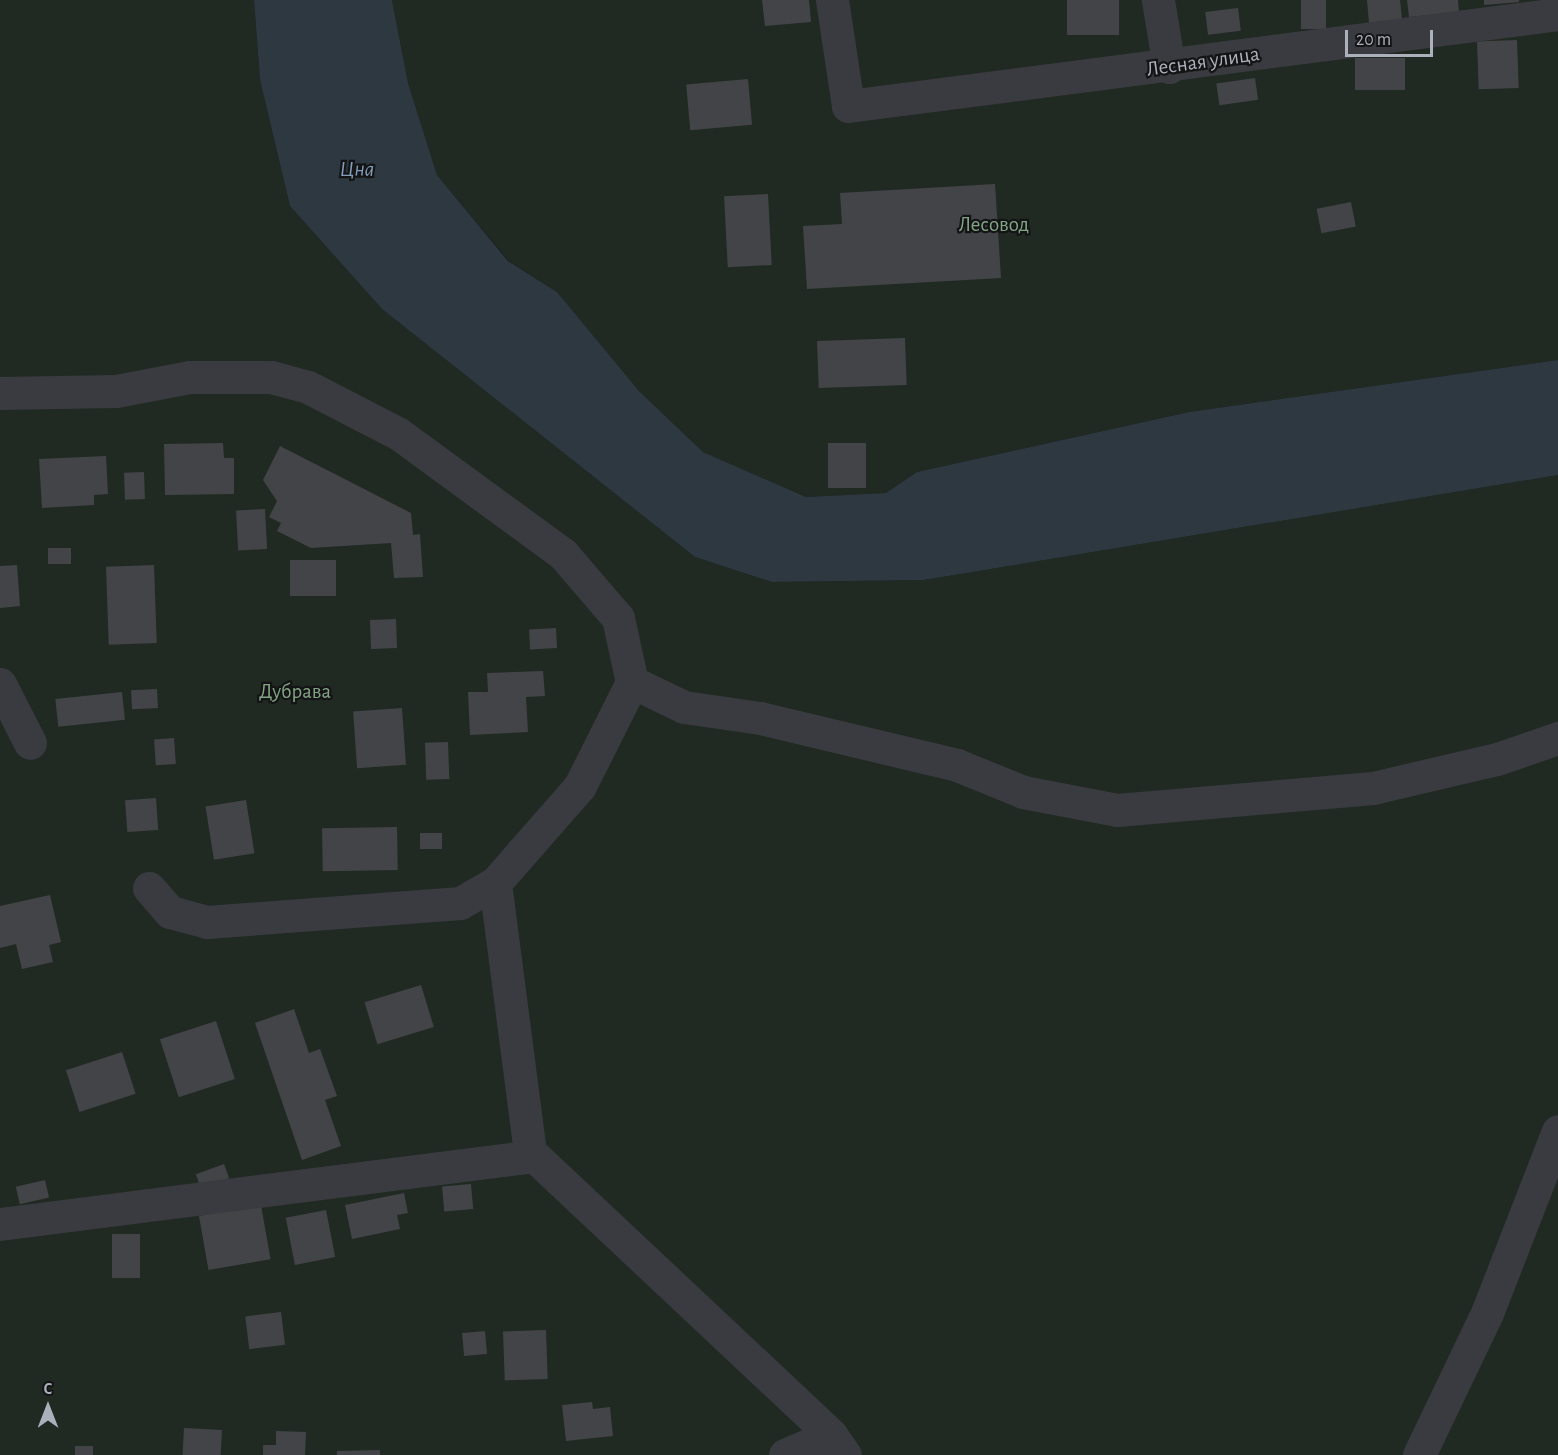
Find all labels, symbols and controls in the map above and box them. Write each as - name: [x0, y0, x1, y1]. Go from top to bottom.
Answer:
- scale bar: [1348, 18, 1436, 56]
- text: 20 m: [1356, 31, 1391, 49]
- street label: Лесная улица: [1145, 42, 1261, 82]
- water label: Цна: [340, 157, 374, 183]
- park label: Лесовод: [959, 212, 1029, 238]
- park label: Дубрава: [259, 679, 331, 705]
- north arrow: [18, 1377, 78, 1437]
- text: С: [44, 1381, 52, 1397]

